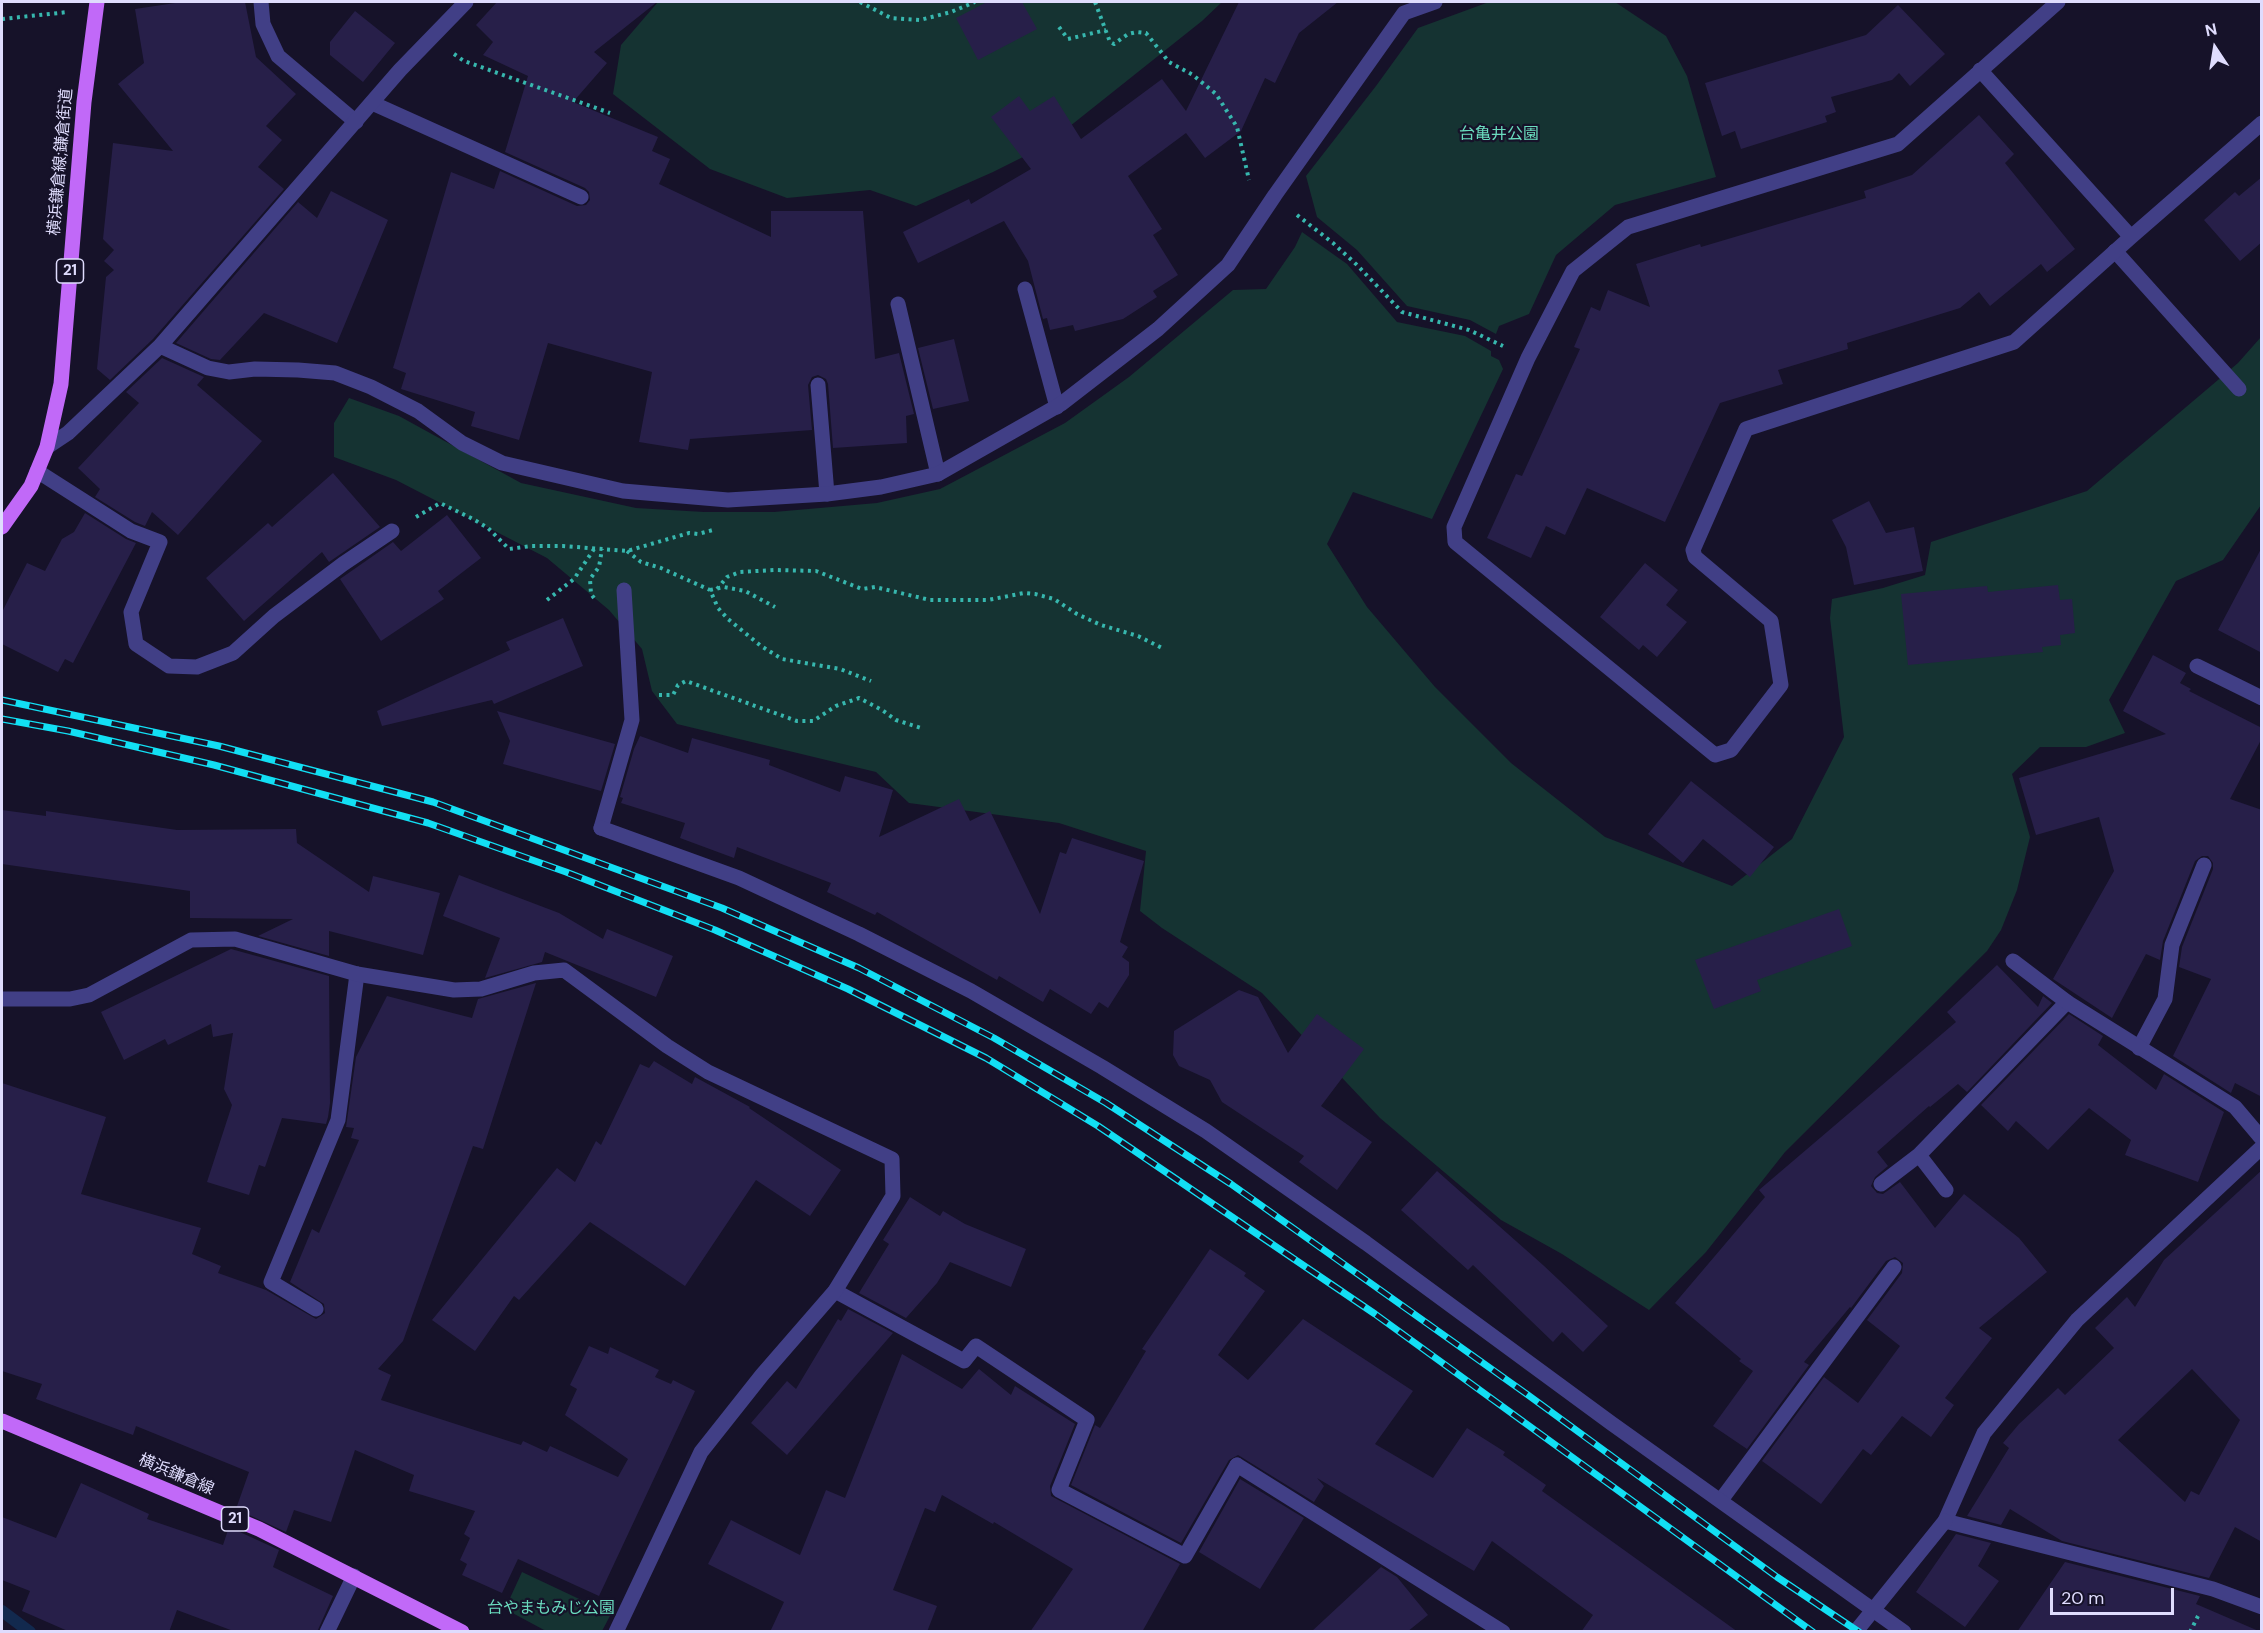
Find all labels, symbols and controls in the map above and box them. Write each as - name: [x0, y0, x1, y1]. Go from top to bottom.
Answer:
- north arrow: [2185, 18, 2245, 78]
- text: N: [2203, 18, 2219, 41]
- street label: 横浜鎌倉線;鎌倉街道: [45, 88, 77, 236]
- park label: 台亀井公園: [1459, 125, 1539, 145]
- road number: 21: [56, 259, 84, 283]
- street label: 横浜鎌倉線: [135, 1451, 217, 1499]
- road number: 21: [222, 1507, 248, 1531]
- scale bar: [2053, 1576, 2178, 1614]
- text: 20 m: [2061, 1586, 2104, 1610]
- park label: 台やまもみじ公園: [487, 1599, 615, 1619]

